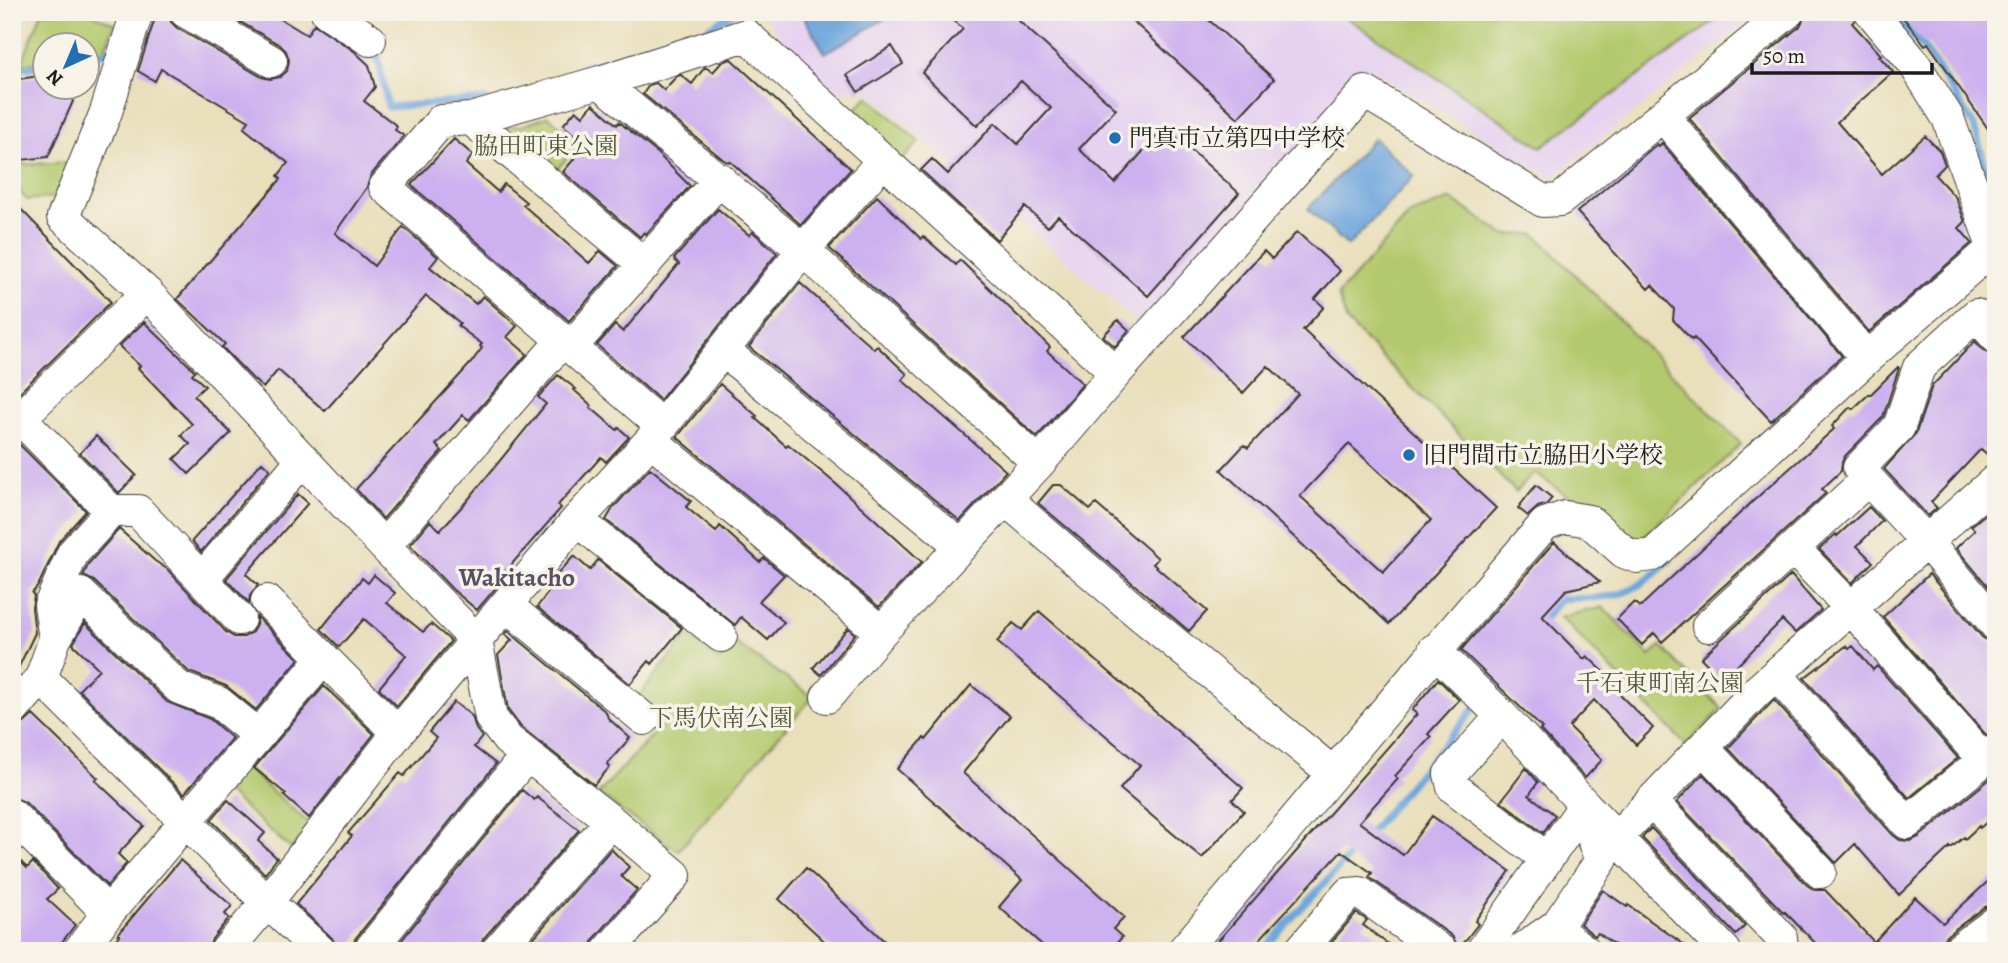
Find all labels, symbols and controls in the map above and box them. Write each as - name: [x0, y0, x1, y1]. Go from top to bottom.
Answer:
- north arrow: [32, 32, 102, 102]
- scale bar: [1752, 32, 1933, 76]
- text: 50 m: [1763, 42, 1805, 70]
- text: N: [41, 63, 69, 92]
- place label: 門真市立第四中学校: [1129, 122, 1345, 154]
- park label: 脇田町東公園: [474, 130, 618, 162]
- marker: 門真市立第四中学校: [1107, 130, 1123, 146]
- place label: 旧門間市立脇田小学校: [1423, 439, 1663, 471]
- marker: 旧門間市立脇田小学校: [1401, 447, 1417, 463]
- district label: Wakitacho: [458, 560, 575, 595]
- park label: 千石東町南公園: [1576, 667, 1744, 699]
- park label: 下馬伏南公園: [649, 702, 793, 734]

